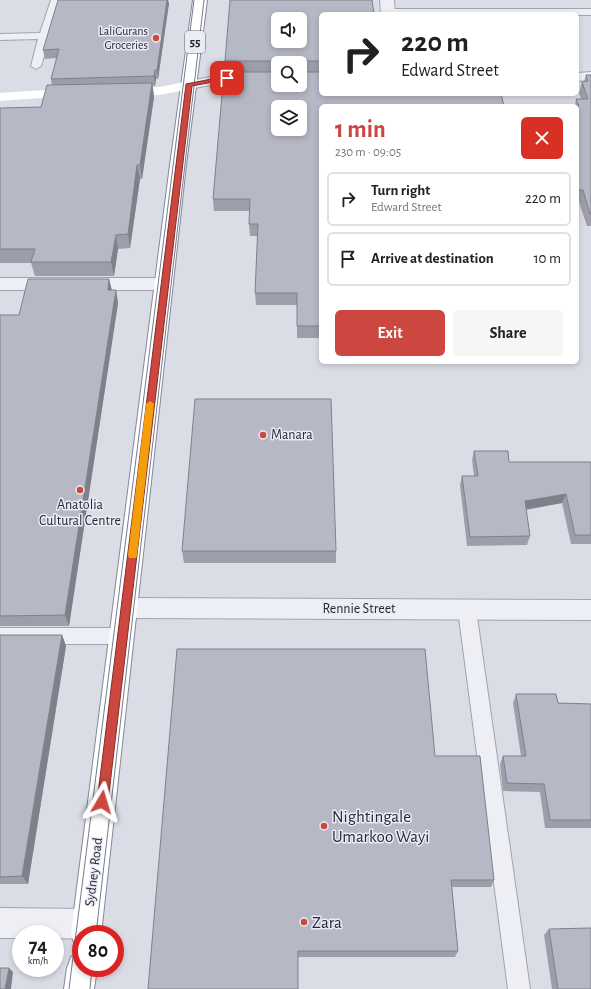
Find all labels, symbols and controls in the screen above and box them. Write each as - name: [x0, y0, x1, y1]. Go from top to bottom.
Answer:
- map controls: [271, 12, 307, 136]
- button: sound: [271, 12, 307, 48]
- place label: LaliGurans Groceries: [99, 25, 148, 51]
- icon: right: [335, 28, 387, 80]
- text: 220 m: [401, 29, 469, 57]
- road number: 55: [185, 31, 205, 53]
- marker: LaliGurans Groceries: [151, 33, 161, 43]
- button: search: [271, 56, 307, 92]
- pin: [210, 61, 244, 95]
- text: Edward Street: [401, 62, 499, 80]
- icon: arrive: [216, 67, 238, 89]
- button: layers: [271, 100, 307, 136]
- button: close: [521, 117, 563, 159]
- text: 1 min: [335, 118, 386, 142]
- text: 230 m · 09:05: [335, 146, 401, 159]
- text: Turn right: [371, 183, 430, 198]
- icon: right: [337, 188, 359, 210]
- text: 220 m: [525, 191, 561, 206]
- text: Edward Street: [371, 201, 442, 214]
- icon: arrive: [337, 248, 359, 270]
- text: Arrive at destination: [371, 251, 494, 266]
- text: 10 m: [533, 251, 561, 266]
- button: Exit: [335, 310, 445, 356]
- button: Share: [453, 310, 563, 356]
- place label: Manara: [271, 428, 313, 442]
- marker: Manara: [258, 430, 268, 440]
- marker: Anatolia Cultural Centre: [75, 485, 85, 495]
- place label: Anatolia Cultural Centre: [39, 498, 121, 528]
- street label: Rennie Street: [322, 602, 396, 616]
- position arrow: [81, 781, 123, 823]
- place label: Nightingale Umarkoo Wayi: [332, 808, 429, 846]
- marker: Nightingale Umarkoo Wayi: [319, 821, 329, 831]
- street label: Sydney Road: [83, 837, 105, 907]
- place label: Zara: [312, 914, 342, 931]
- marker: Zara: [299, 917, 309, 927]
- speed limit sign: 80: [72, 925, 124, 977]
- text: 74: [29, 936, 47, 956]
- text: km/h: [28, 956, 48, 966]

